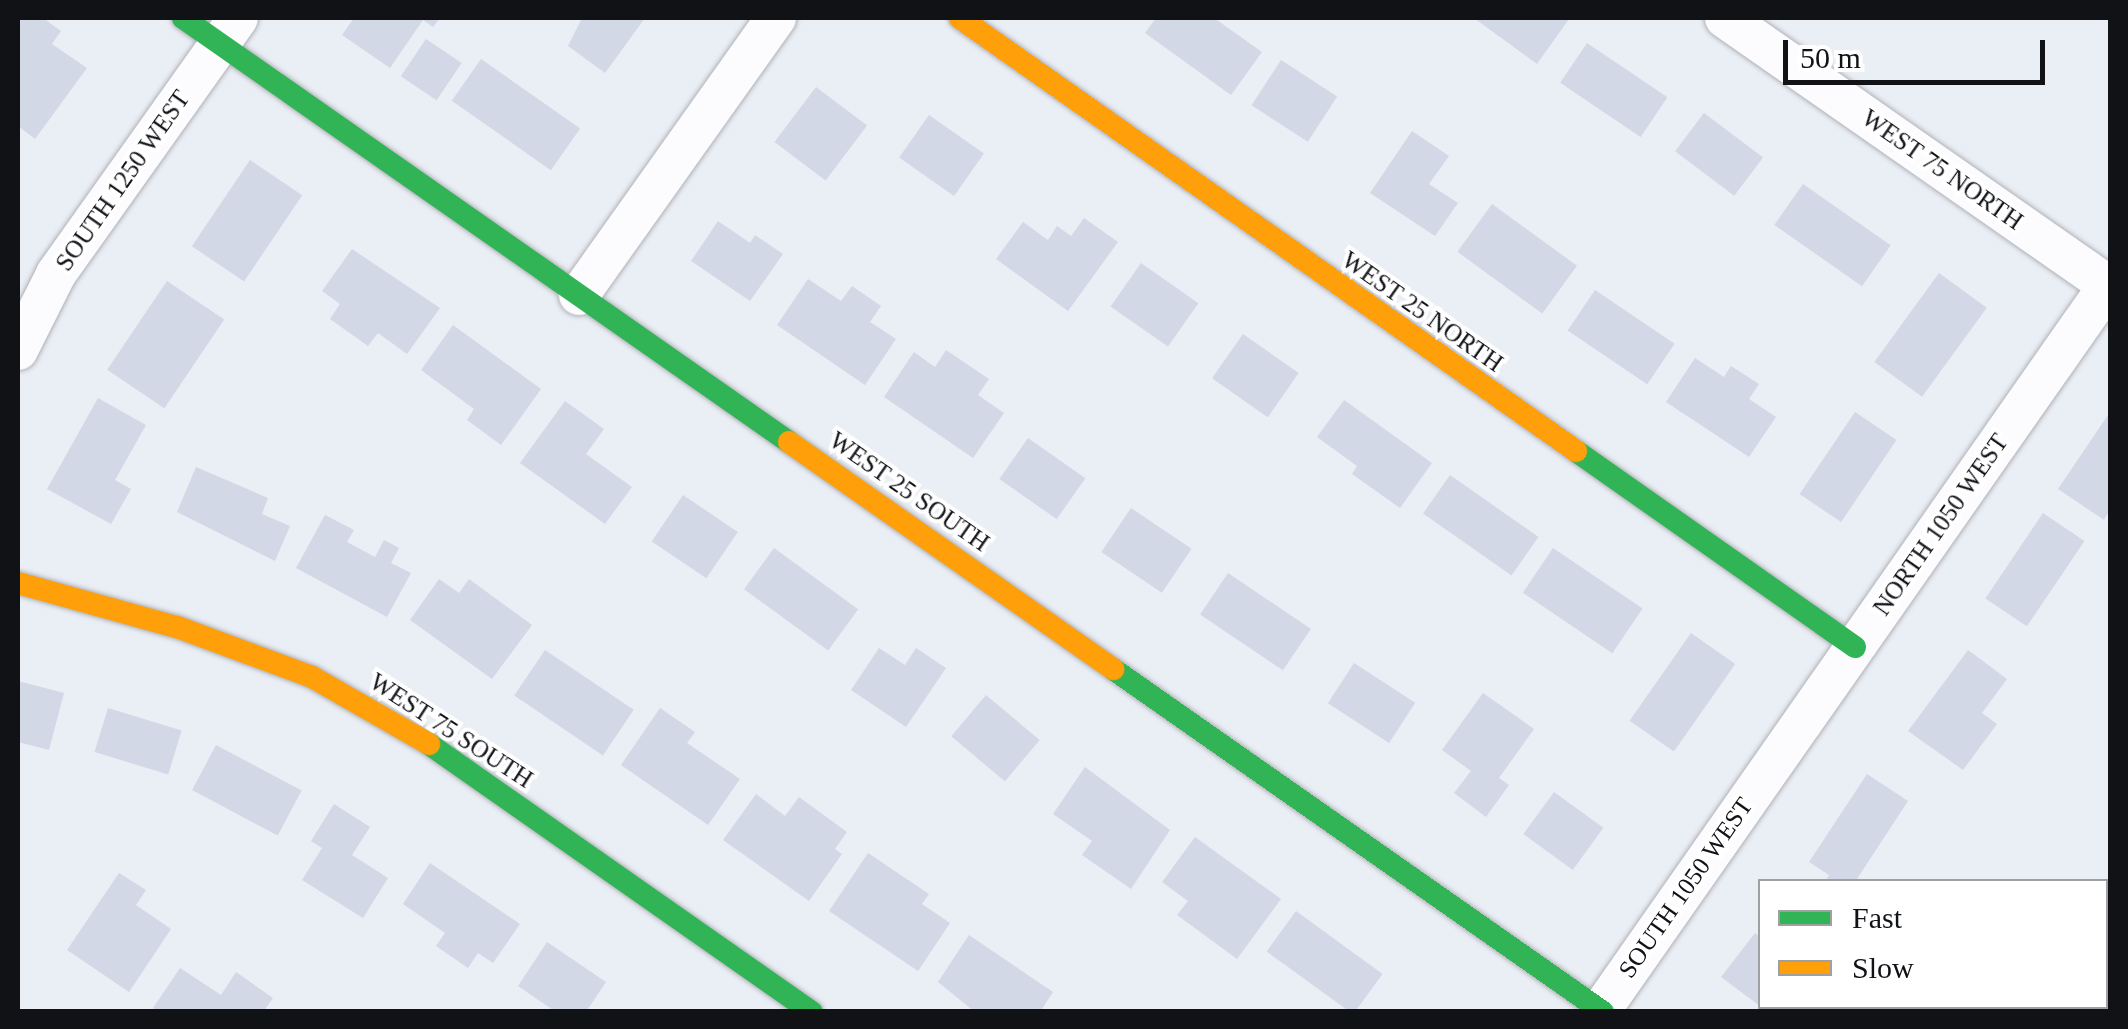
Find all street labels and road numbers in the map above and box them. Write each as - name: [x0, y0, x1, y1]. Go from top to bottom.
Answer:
- street label: SOUTH 1250 WEST: [49, 85, 197, 277]
- street label: WEST 75 NORTH: [1856, 103, 2028, 237]
- street label: WEST 25 NORTH: [1336, 245, 1508, 379]
- street label: WEST 25 SOUTH: [823, 426, 995, 558]
- street label: NORTH 1050 WEST: [1867, 428, 2015, 622]
- street label: WEST 75 SOUTH: [364, 667, 538, 795]
- street label: SOUTH 1050 WEST: [1612, 792, 1760, 984]

